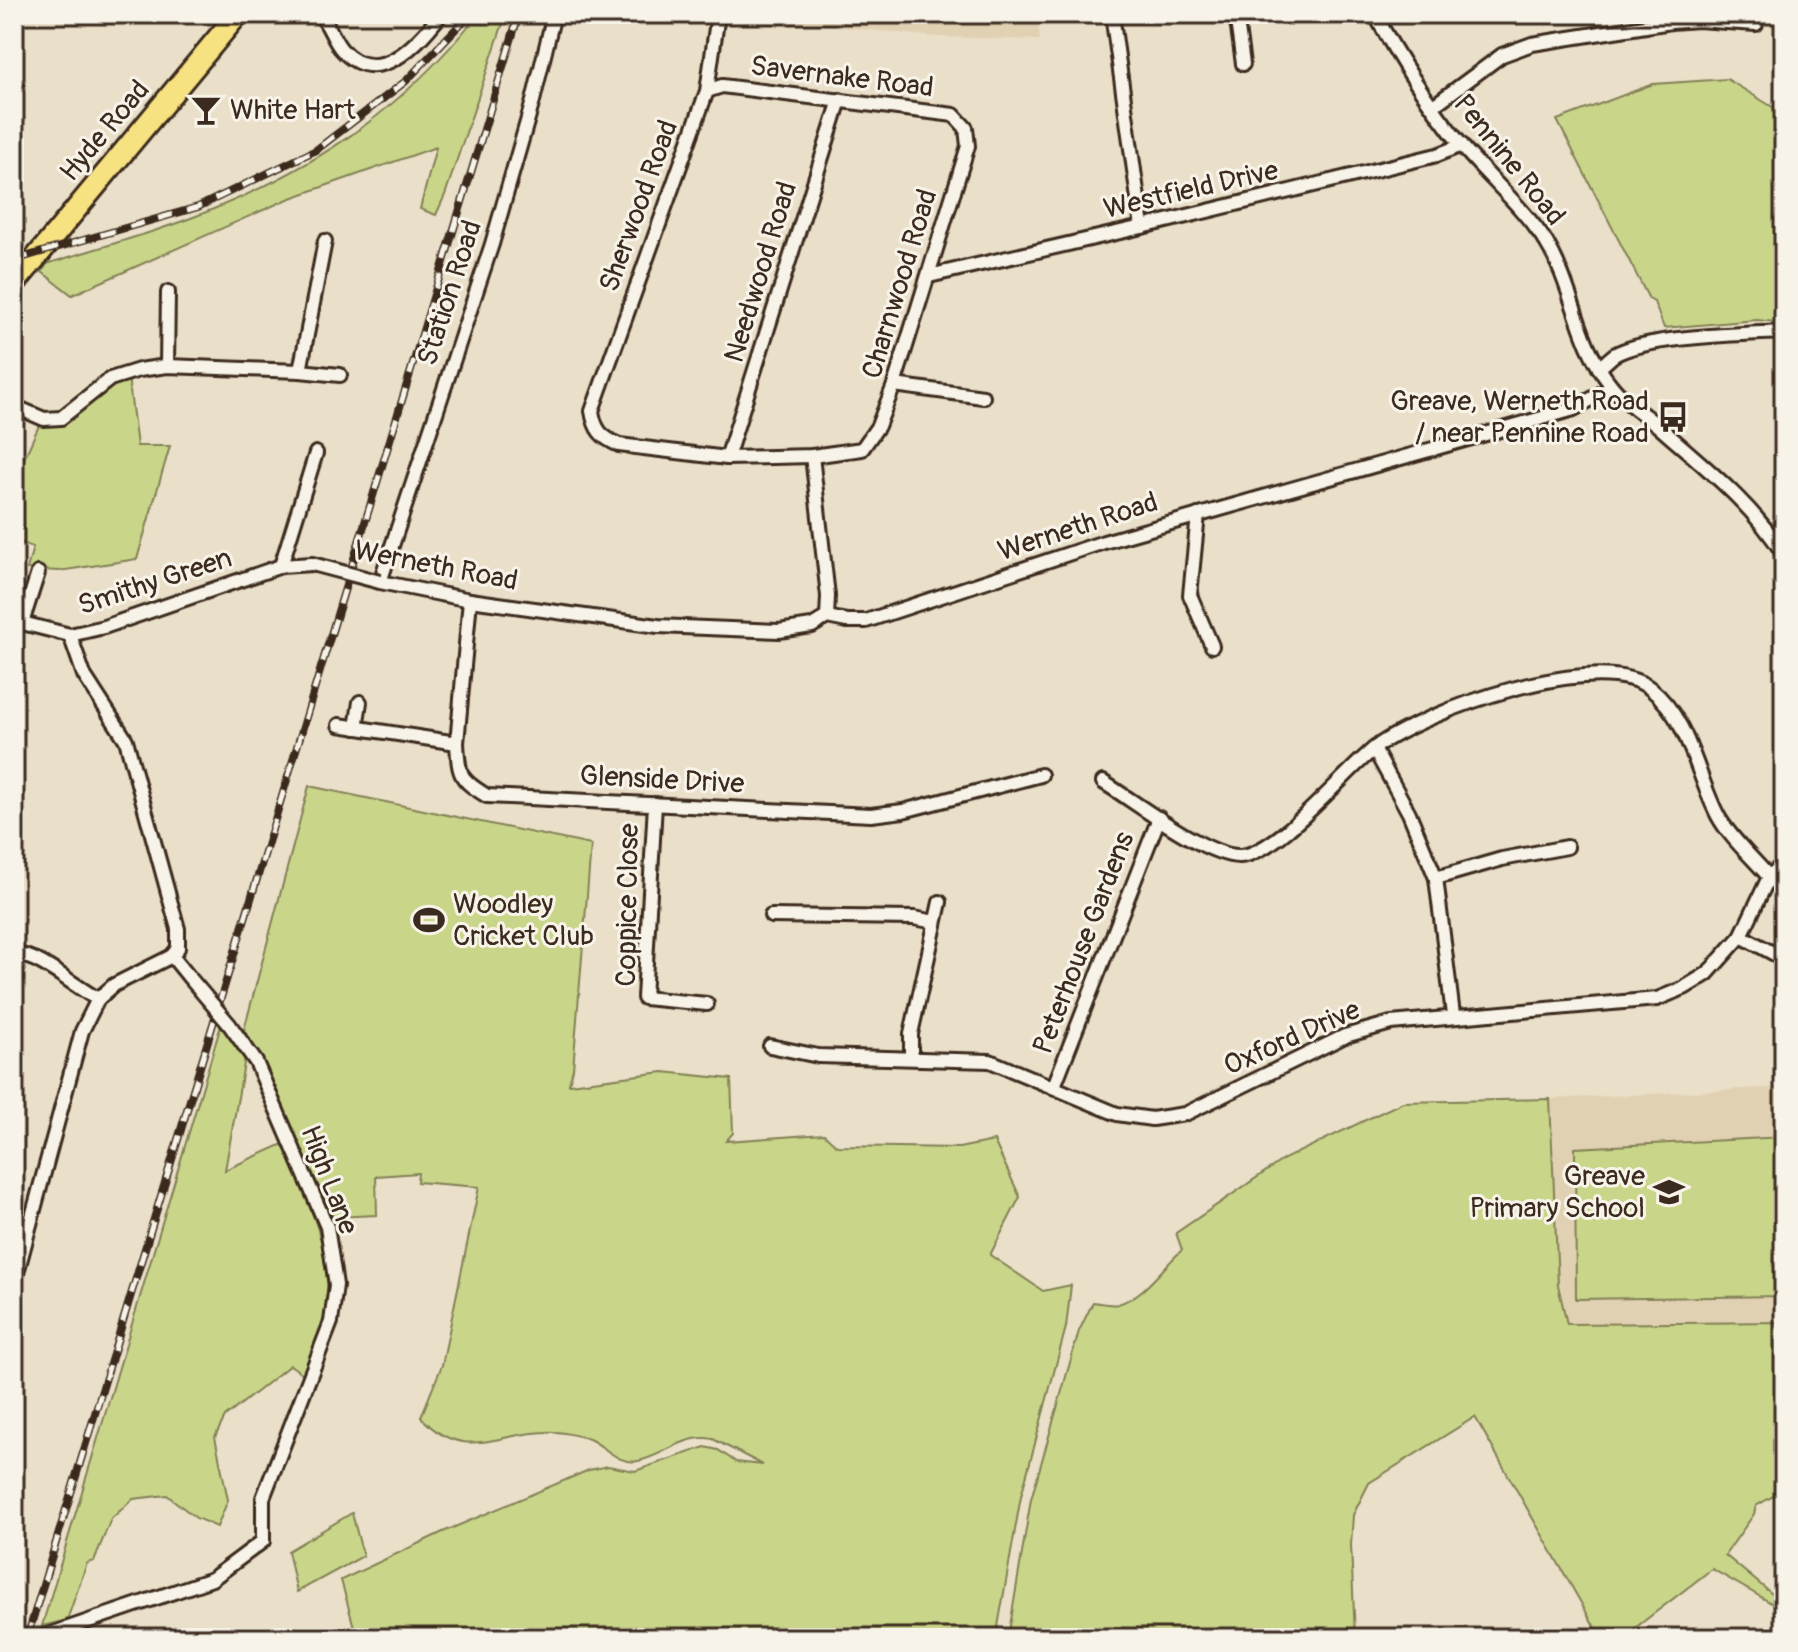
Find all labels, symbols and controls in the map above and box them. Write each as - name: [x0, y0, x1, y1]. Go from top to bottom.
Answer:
- street label: Savernake Road: [748, 48, 936, 106]
- street label: Hyde Road: [53, 73, 157, 189]
- street label: Pennine Road: [1445, 87, 1573, 233]
- bar icon: White Hart: [189, 93, 223, 127]
- place label: White Hart: [230, 93, 356, 128]
- street label: Sherwood Road: [592, 115, 686, 297]
- street label: Westfield Drive: [1100, 153, 1282, 227]
- street label: Needwood Road: [717, 177, 805, 367]
- street label: Charnwood Road: [855, 185, 945, 383]
- street label: Station Road: [410, 216, 490, 370]
- place label: Greave, Werneth Road / near Pennine Road: [1390, 384, 1649, 451]
- bus stop icon: Greave, Werneth Road / near Pennine Road: [1656, 400, 1690, 434]
- street label: Werneth Road: [994, 485, 1162, 569]
- street label: Werneth Road: [351, 533, 521, 599]
- street label: Smithy Green: [74, 541, 236, 623]
- street label: Glenside Drive: [579, 758, 745, 802]
- street label: Coppice Close: [609, 823, 647, 987]
- street label: Peterhouse Gardens: [1026, 827, 1143, 1059]
- place label: Woodley Cricket Club: [453, 887, 594, 954]
- sports icon: Woodley Cricket Club: [412, 903, 446, 937]
- street label: Oxford Drive: [1218, 992, 1366, 1084]
- street label: High Lane: [292, 1121, 366, 1240]
- place label: Greave Primary School: [1469, 1159, 1645, 1226]
- school or university icon: Greave Primary School: [1652, 1175, 1686, 1209]

